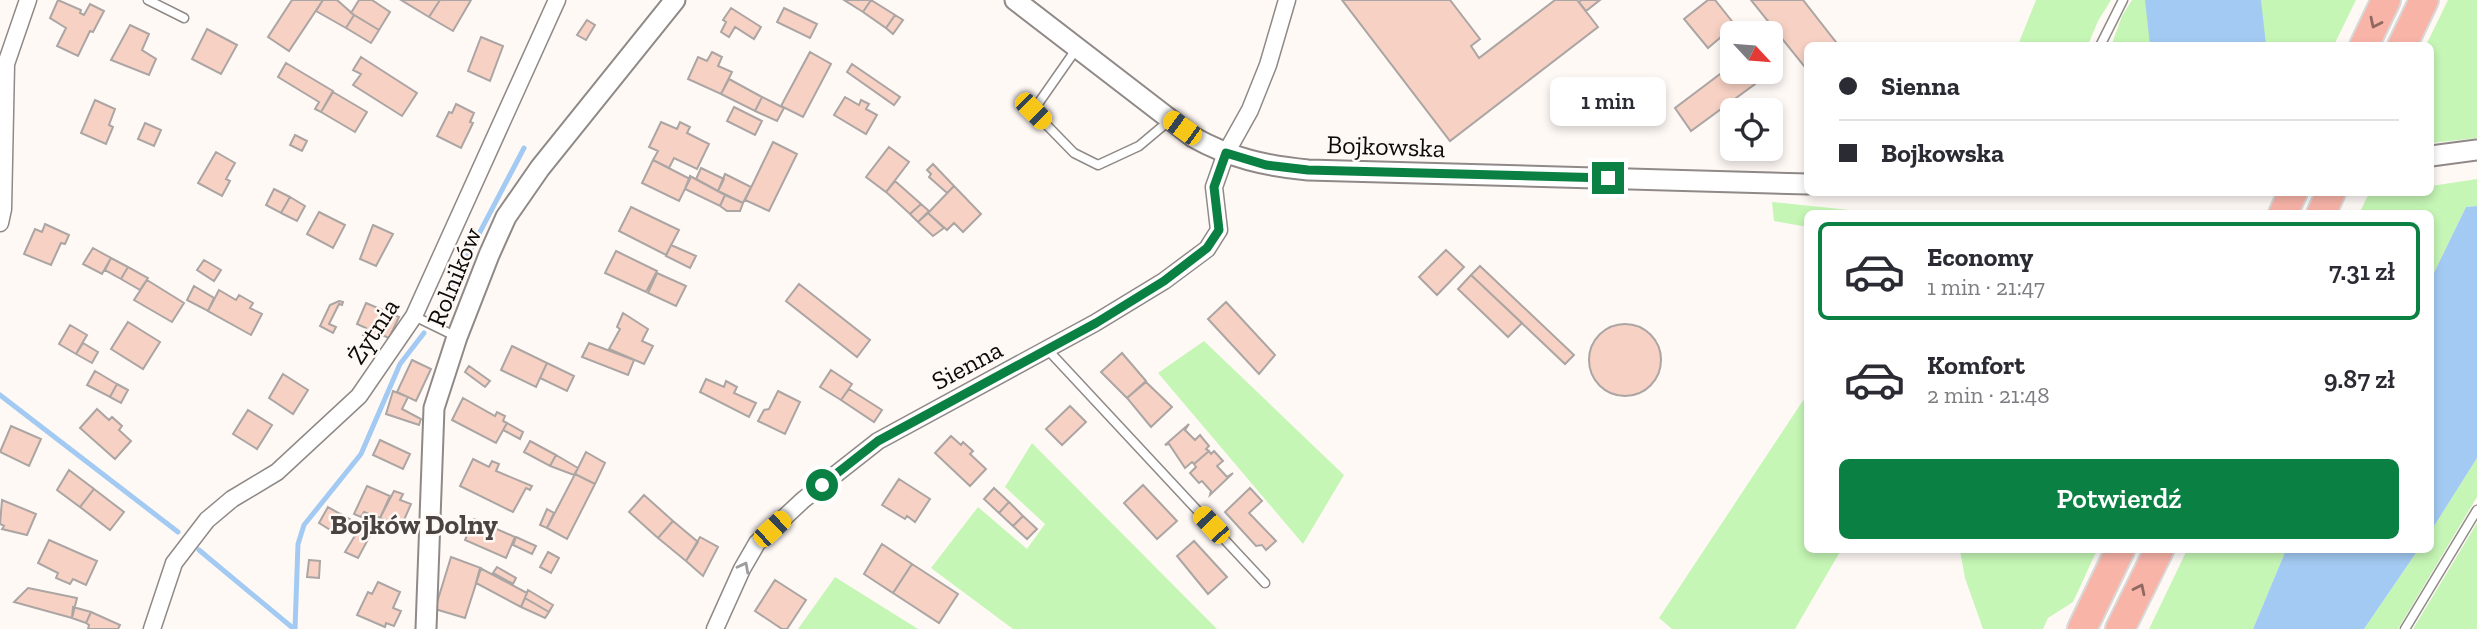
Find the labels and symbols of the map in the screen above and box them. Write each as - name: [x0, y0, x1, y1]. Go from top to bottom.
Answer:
- one-way arrow: [2369, 16, 2383, 28]
- north arrow: [1720, 21, 1783, 84]
- callout: 1 min: [1550, 76, 1666, 125]
- car: [1011, 89, 1056, 133]
- car: [1159, 107, 1206, 149]
- street label: Bojkowska: [1326, 128, 1446, 164]
- route end: [1592, 162, 1624, 194]
- street label: Rolników: [420, 223, 488, 331]
- street label: Żytnia: [340, 292, 406, 370]
- street label: Sienna: [926, 333, 1008, 397]
- route start: [806, 469, 838, 501]
- car: [1189, 502, 1234, 548]
- car: [750, 507, 795, 551]
- district label: Bojków Dolny: [330, 508, 498, 541]
- one-way arrow: [735, 562, 749, 574]
- one-way arrow: [2131, 584, 2145, 596]

